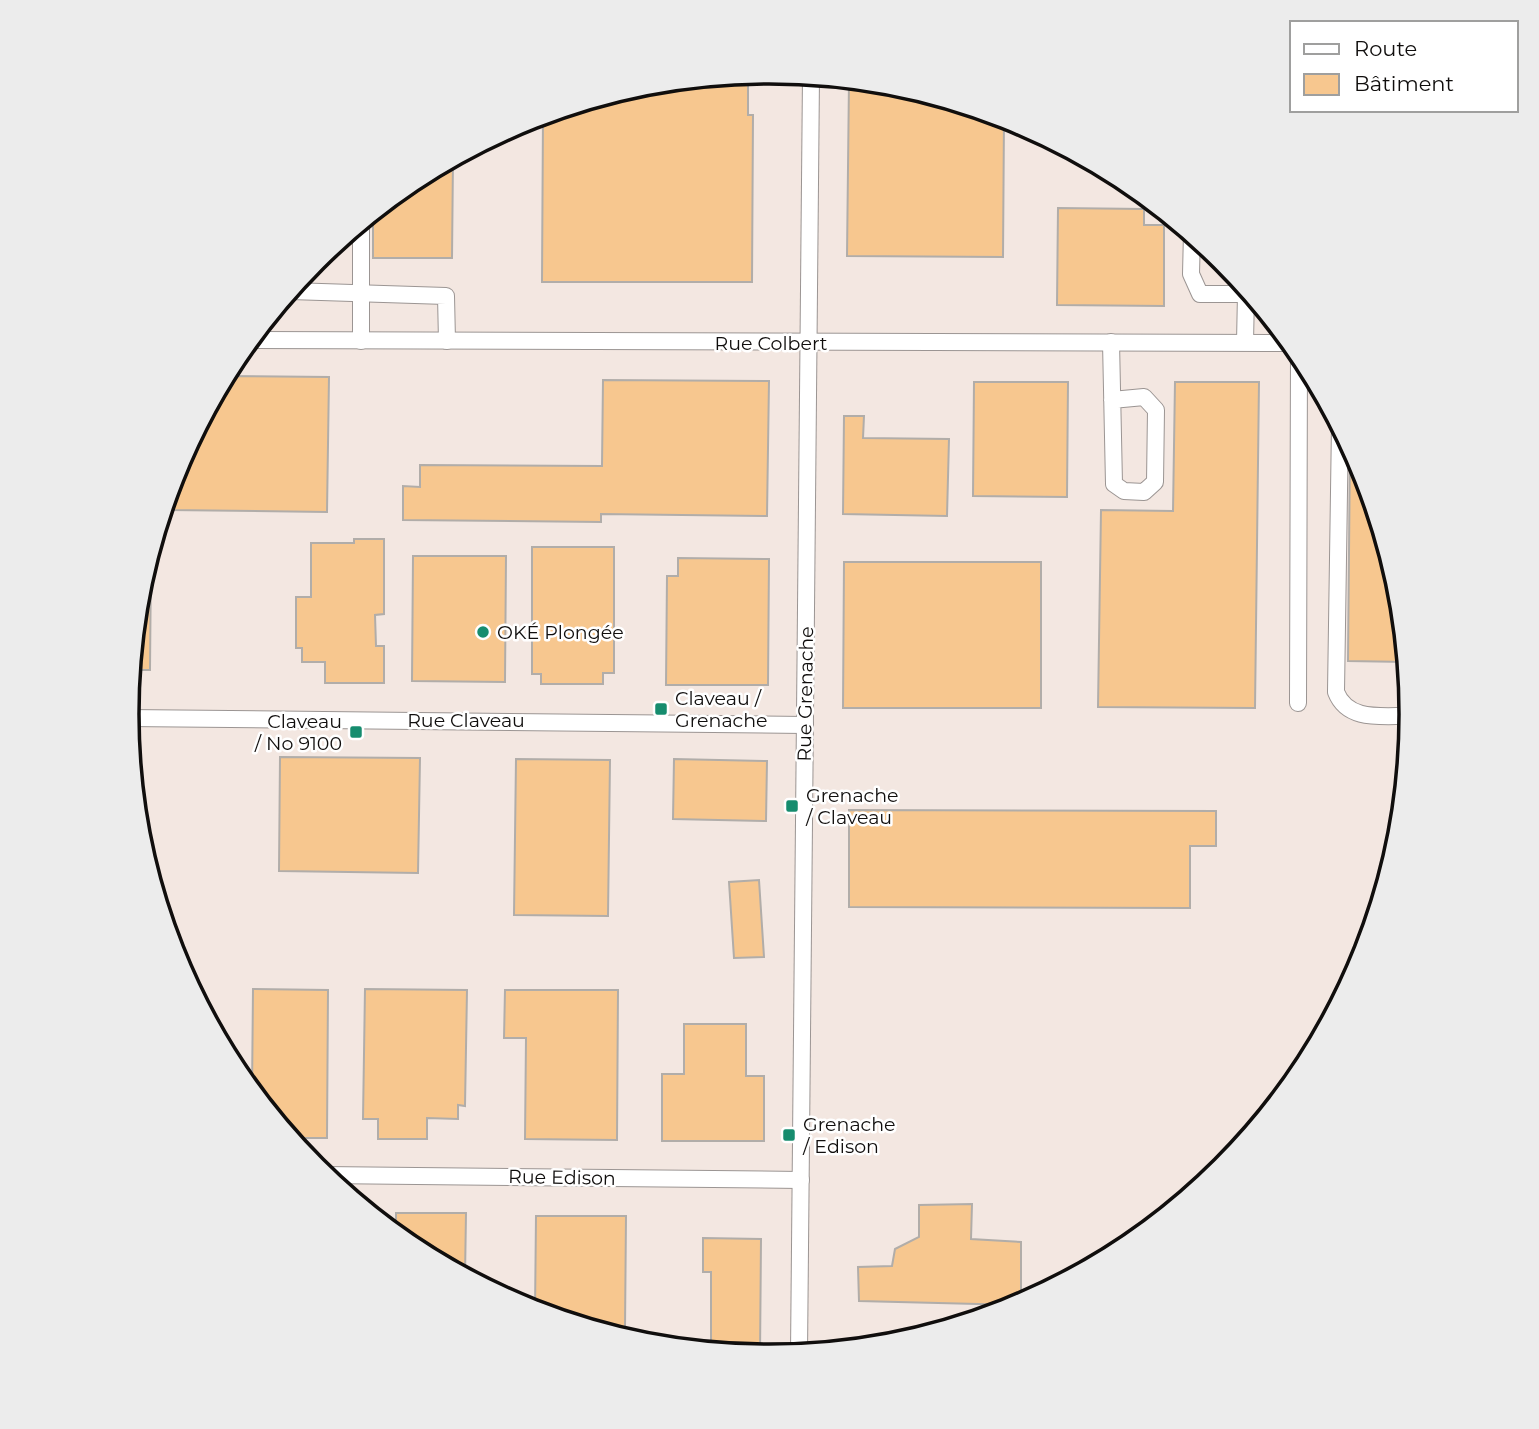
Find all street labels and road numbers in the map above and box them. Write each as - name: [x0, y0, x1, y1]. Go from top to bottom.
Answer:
- street label: Rue Colbert: [715, 332, 828, 355]
- street label: Rue Grenache: [793, 626, 818, 762]
- street label: Rue Claveau: [407, 709, 525, 732]
- street label: Rue Edison: [508, 1165, 616, 1190]

